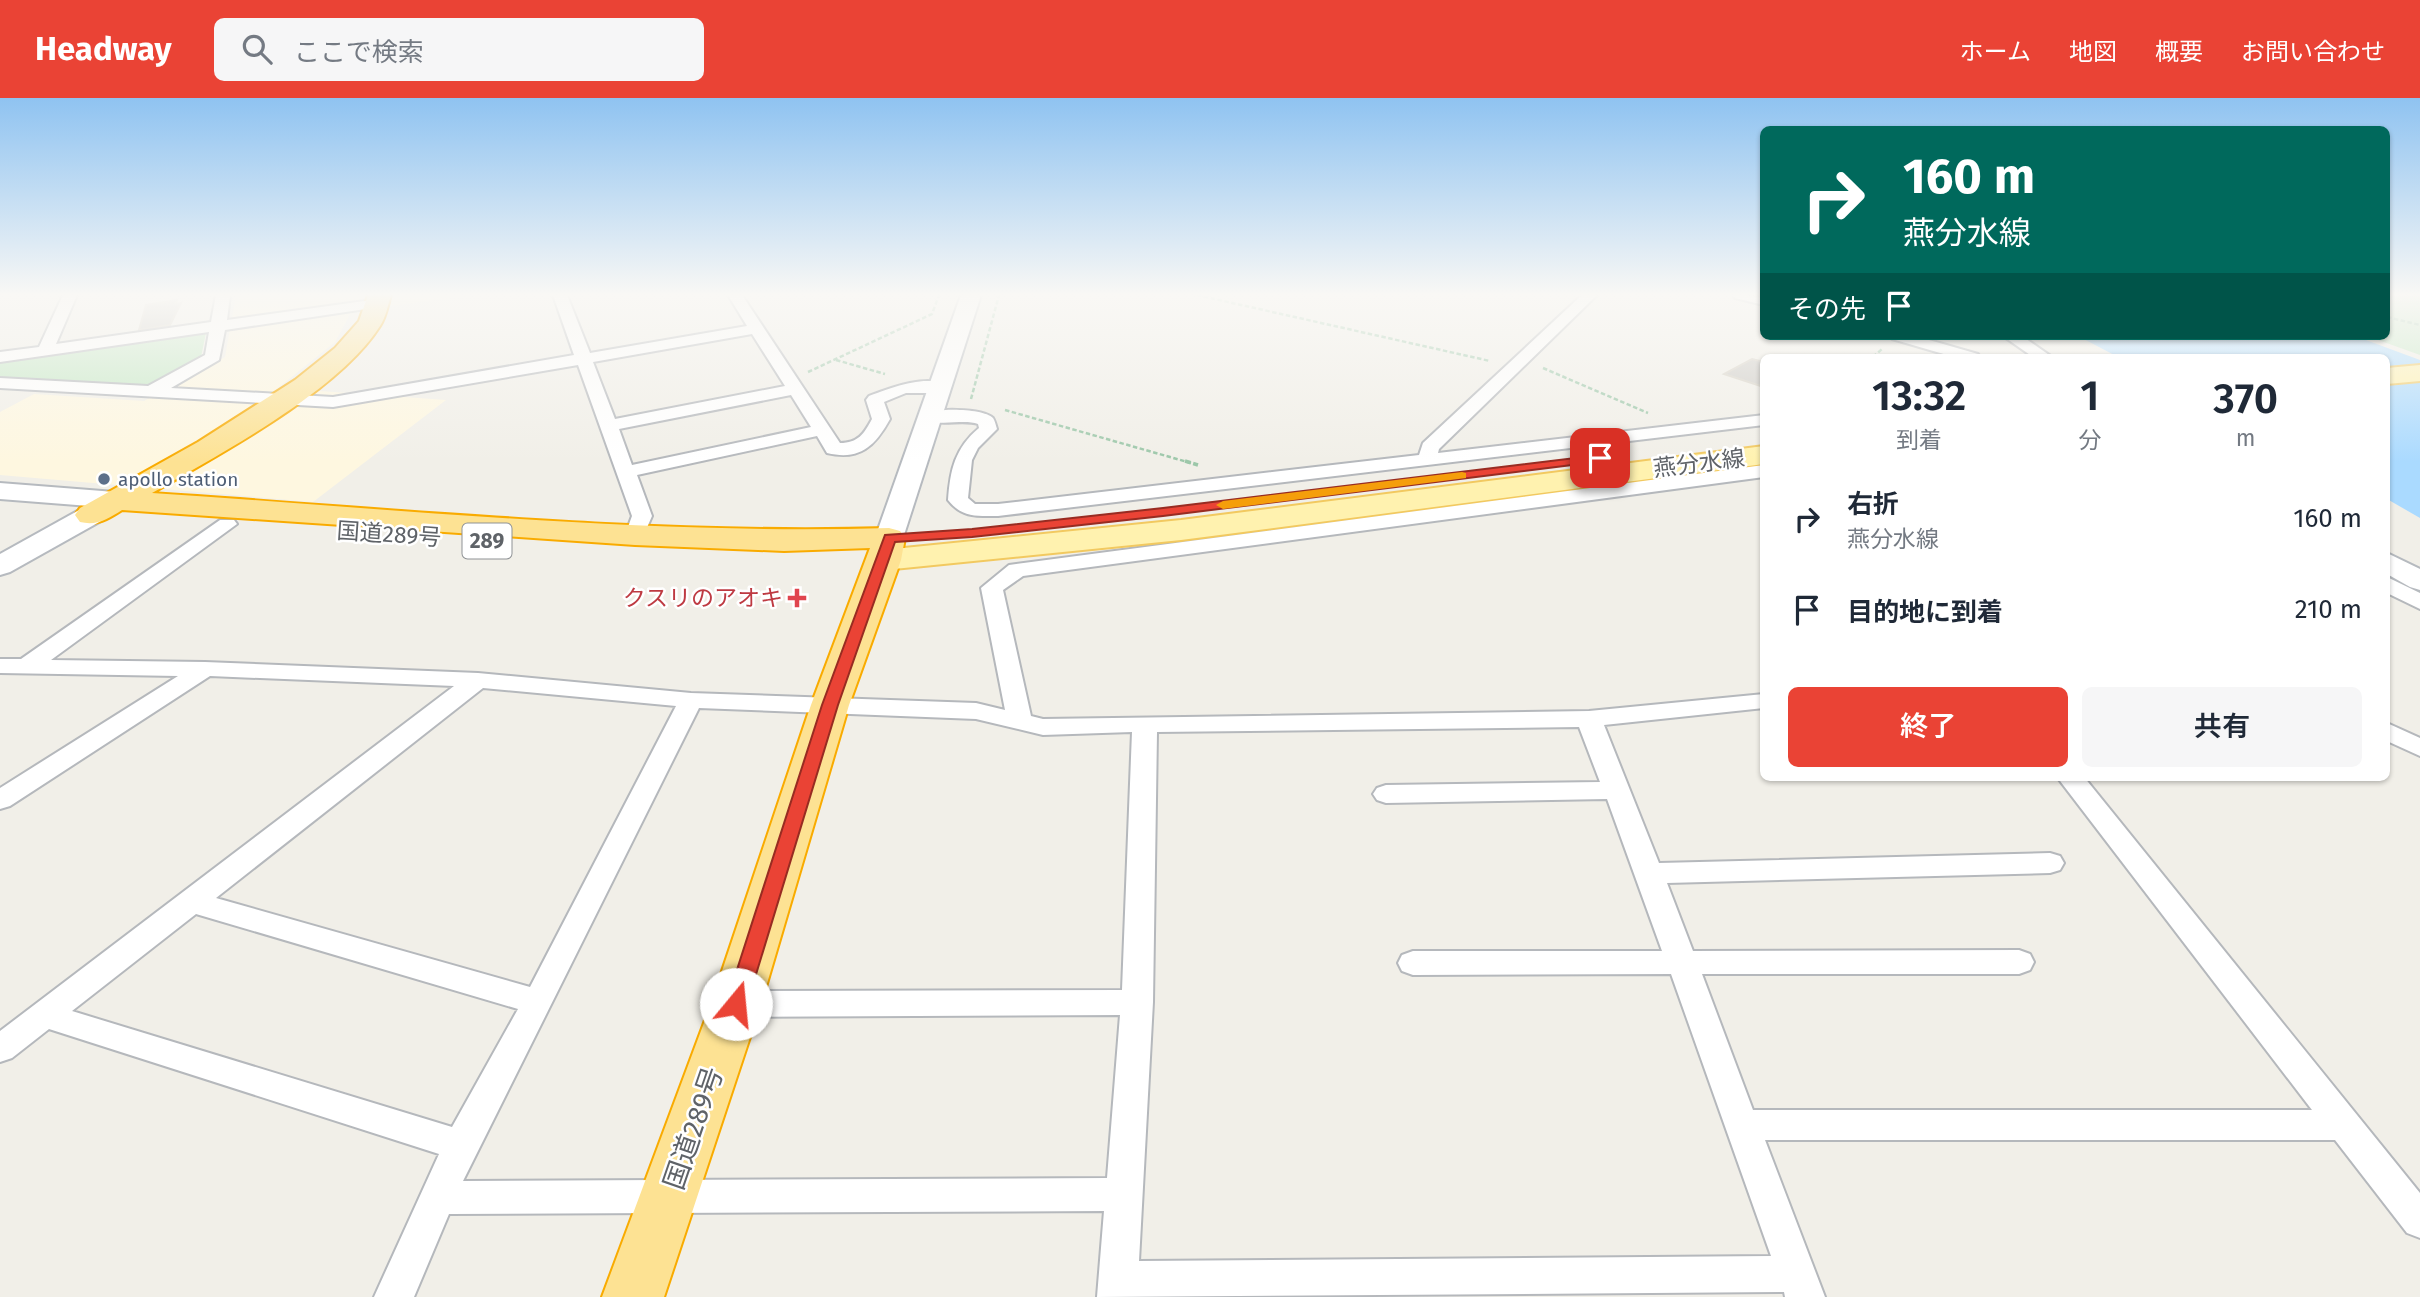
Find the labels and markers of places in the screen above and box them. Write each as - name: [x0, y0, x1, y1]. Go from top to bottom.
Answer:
- pin: [1570, 428, 1630, 488]
- place label: apollo station: [118, 468, 238, 491]
- marker: apollo station: [96, 471, 112, 487]
- place label: クスリのアオキ: [623, 584, 783, 612]
- marker: クスリのアオキ: [789, 590, 805, 606]

